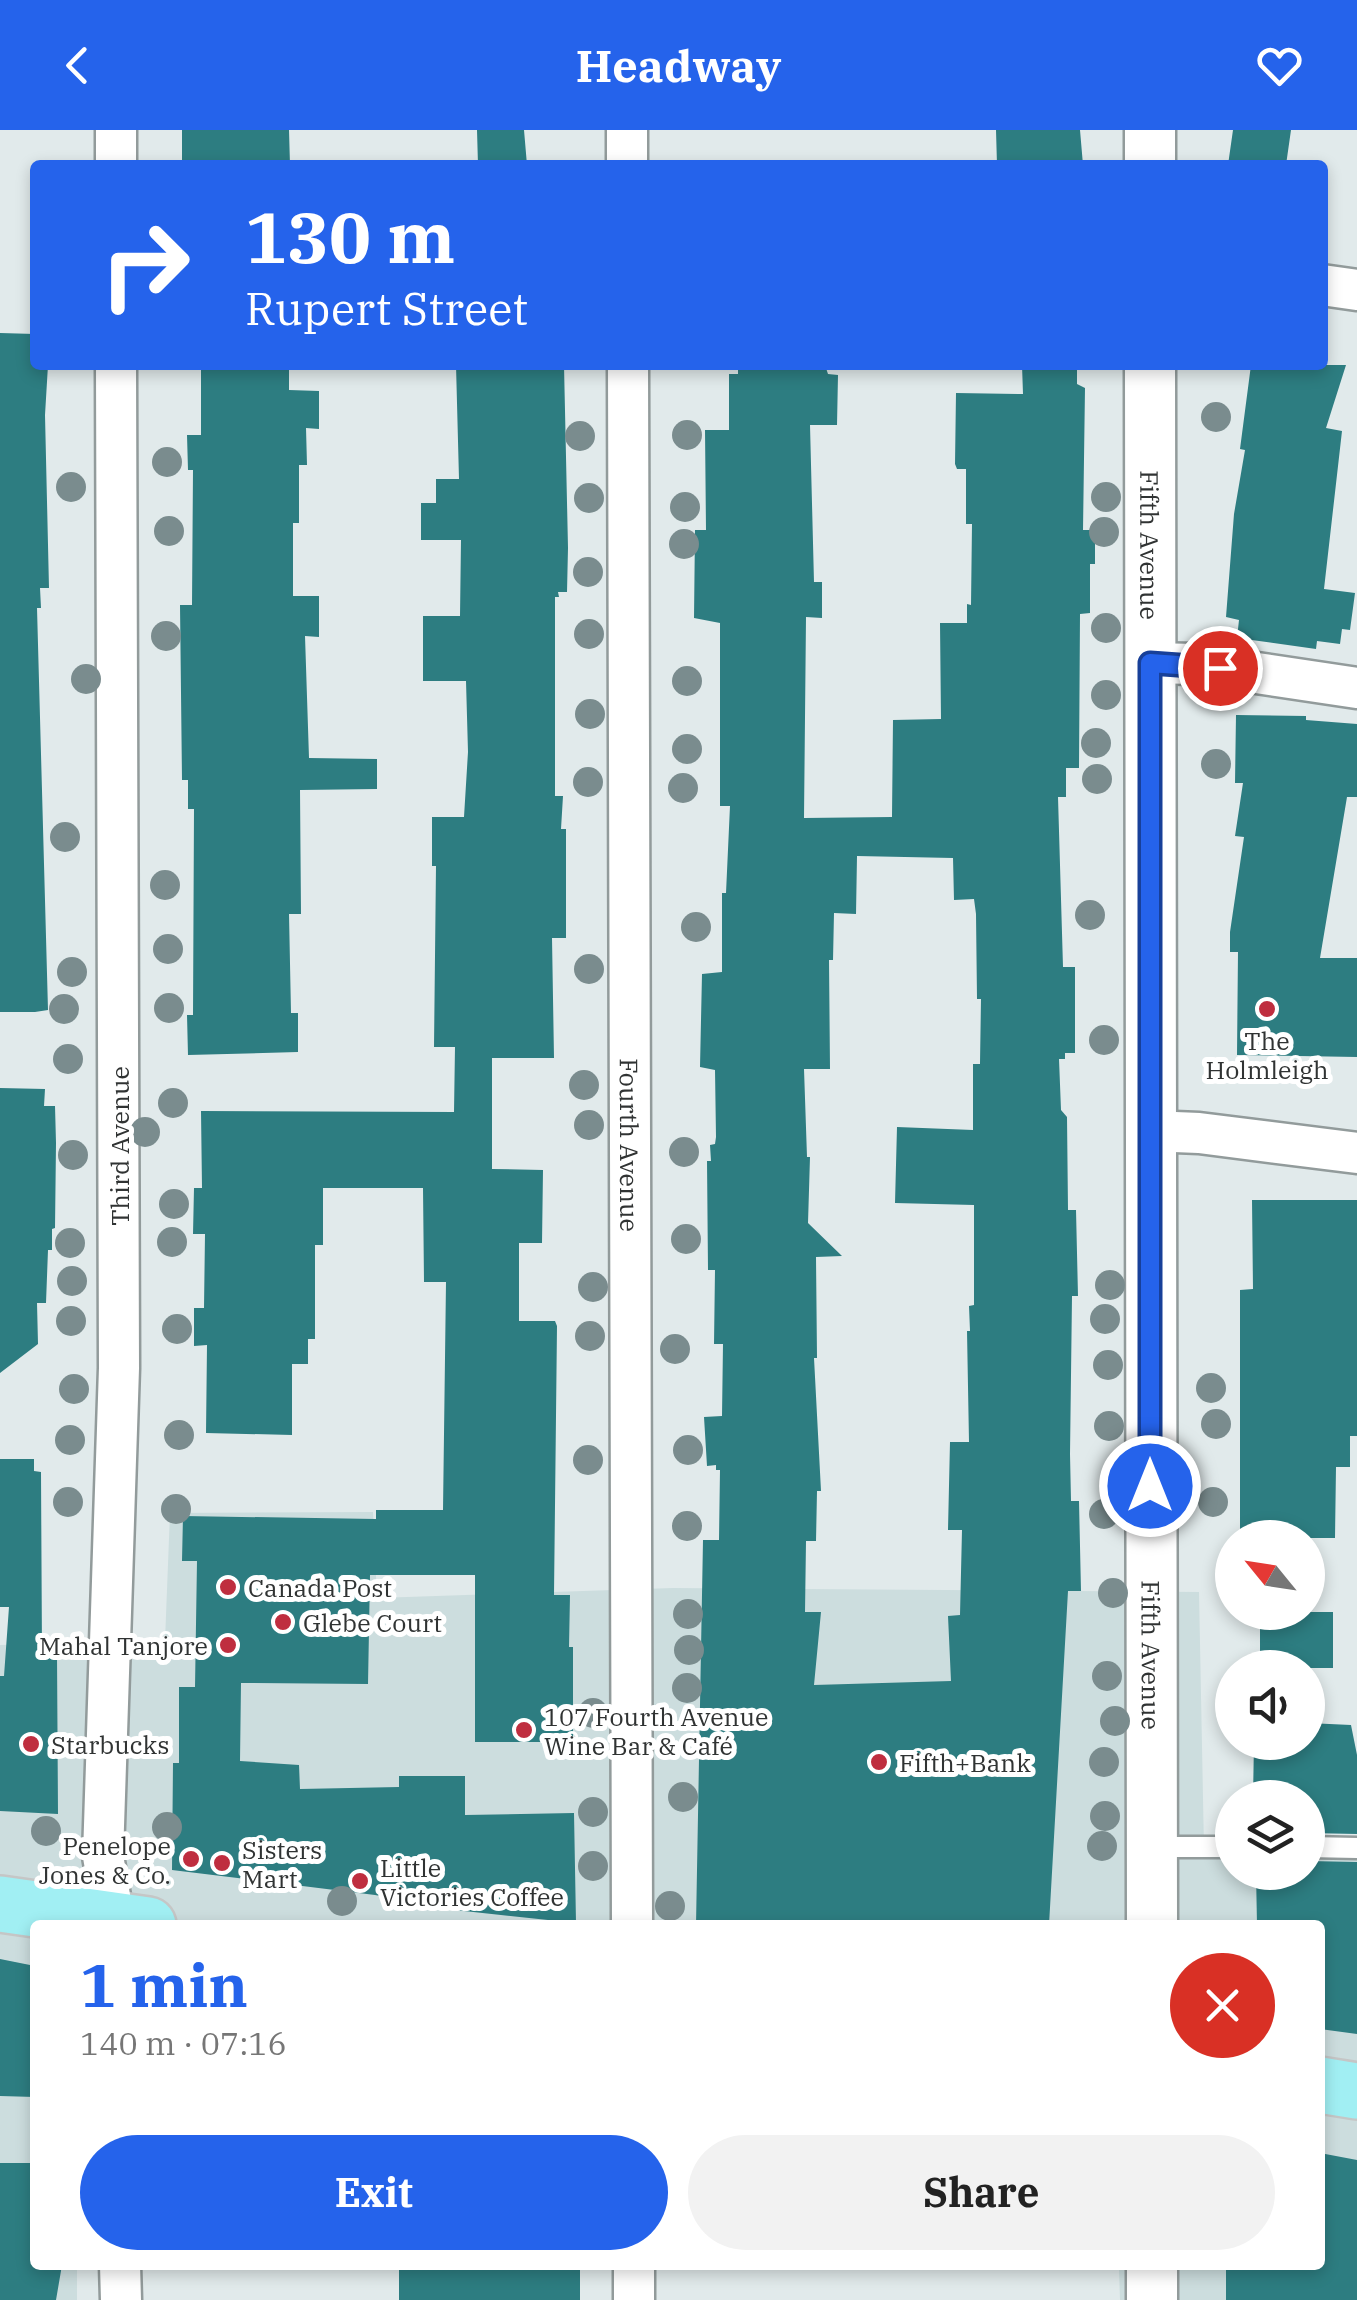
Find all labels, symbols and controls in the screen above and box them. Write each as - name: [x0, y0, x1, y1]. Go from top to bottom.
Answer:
- text: Headway: [576, 36, 781, 94]
- icon: back: [50, 38, 105, 93]
- icon: heart: [1252, 38, 1307, 93]
- text: 130 m: [245, 191, 455, 282]
- icon: right: [80, 200, 210, 330]
- text: Rupert Street: [245, 279, 528, 337]
- street label: Fifth Avenue: [1134, 470, 1167, 620]
- pin: [1178, 626, 1263, 711]
- icon: arrive: [1193, 641, 1248, 696]
- marker: The Holmleigh: [1256, 998, 1278, 1020]
- place label: The Holmleigh: [1205, 1024, 1329, 1086]
- street label: Fourth Avenue: [613, 1058, 647, 1232]
- street label: Third Avenue: [103, 1066, 136, 1226]
- position arrow: [1098, 1434, 1202, 1538]
- north arrow: [1215, 1520, 1325, 1630]
- map controls: [1215, 1520, 1325, 1890]
- place label: Canada Post: [248, 1571, 392, 1604]
- marker: Canada Post: [217, 1576, 239, 1598]
- street label: Fifth Avenue: [1135, 1580, 1168, 1730]
- place label: Glebe Court: [303, 1606, 442, 1639]
- marker: Glebe Court: [272, 1611, 294, 1633]
- place label: Mahal Tanjore: [39, 1629, 208, 1662]
- marker: Mahal Tanjore: [217, 1634, 239, 1656]
- button: sound: [1215, 1650, 1325, 1760]
- place label: 107 Fourth Avenue Wine Bar & Café: [544, 1700, 768, 1762]
- marker: 107 Fourth Avenue Wine Bar & Café: [513, 1719, 535, 1741]
- place label: Starbucks: [51, 1728, 169, 1761]
- marker: Starbucks: [20, 1733, 42, 1755]
- place label: Fifth+Bank: [899, 1746, 1031, 1779]
- marker: Fifth+Bank: [868, 1751, 890, 1773]
- button: layers: [1215, 1780, 1325, 1890]
- place label: Penelope Jones & Co.: [39, 1829, 171, 1891]
- place label: Sisters Mart: [242, 1833, 322, 1895]
- marker: Penelope Jones & Co.: [180, 1848, 202, 1870]
- place label: Little Victories Coffee: [380, 1851, 564, 1913]
- marker: Sisters Mart: [211, 1852, 233, 1874]
- marker: Little Victories Coffee: [349, 1870, 371, 1892]
- text: 1 min: [80, 1945, 248, 2024]
- button: close: [1170, 1953, 1275, 2058]
- text: 140 m · 07:16: [80, 2022, 287, 2064]
- button: Exit: [80, 2135, 668, 2250]
- button: Share: [688, 2135, 1275, 2250]

